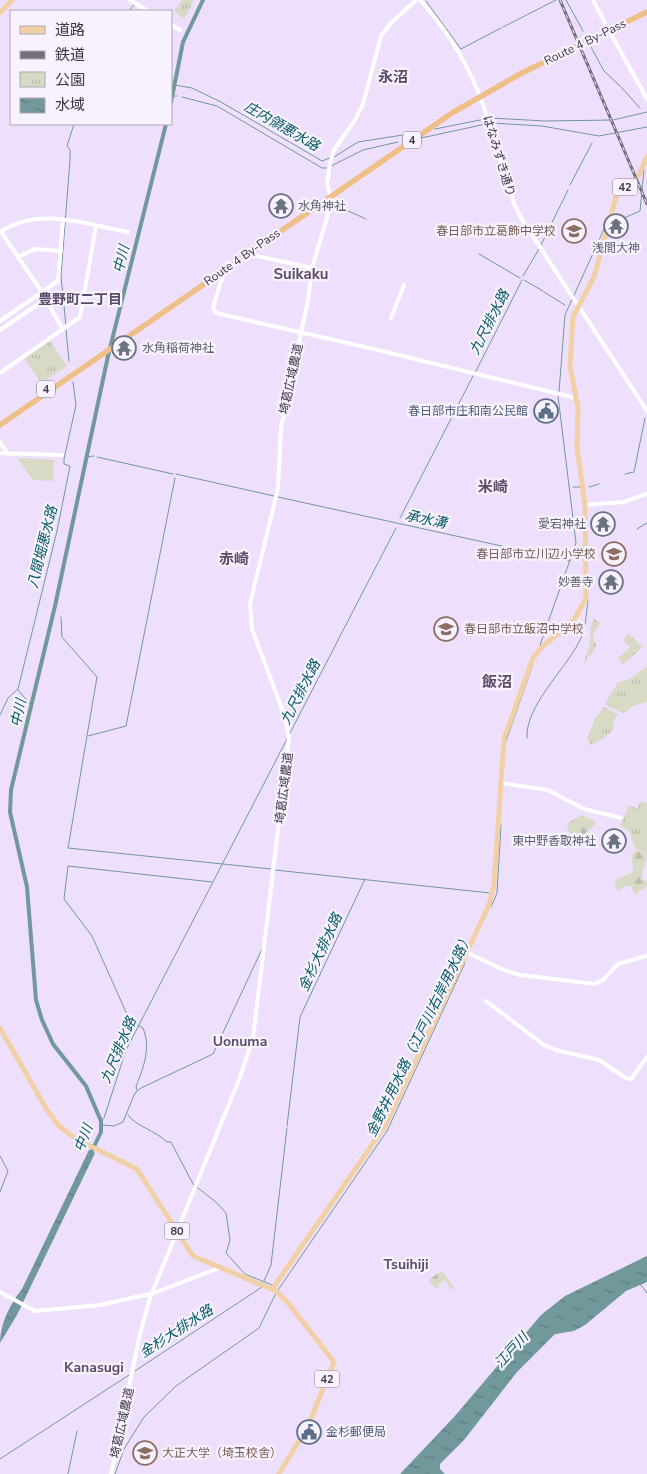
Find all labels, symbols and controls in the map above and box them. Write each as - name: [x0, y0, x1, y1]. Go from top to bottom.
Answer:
- legend: [10, 10, 172, 125]
- street label: Route 4 By-Pass: [541, 15, 629, 69]
- text: 道路: [55, 20, 85, 40]
- text: 鉄道: [55, 45, 85, 65]
- district label: 永沼: [378, 67, 408, 87]
- text: 公園: [55, 70, 85, 90]
- text: 水域: [55, 95, 85, 115]
- water label: 庄内領悪水路: [241, 97, 324, 156]
- street label: はなみずき通り: [479, 113, 519, 199]
- road number: 4: [403, 132, 421, 148]
- road number: 42: [612, 178, 638, 196]
- temple icon: 水角神社: [268, 193, 294, 219]
- place label: 水角神社: [298, 198, 346, 214]
- temple icon: 浅間大神: [603, 213, 629, 239]
- school or university icon: 春日部市立葛飾中学校: [561, 218, 587, 244]
- place label: 春日部市立葛飾中学校: [436, 223, 556, 239]
- street label: Route 4 By-Pass: [201, 225, 283, 289]
- place label: 浅間大神: [592, 240, 640, 256]
- water label: 中川: [109, 241, 135, 275]
- district label: Suikaku: [274, 264, 328, 284]
- water label: 九尺排水路: [465, 286, 514, 358]
- district label: 豊野町二丁目: [38, 290, 122, 309]
- temple icon: 水角稲荷神社: [111, 335, 137, 361]
- place label: 水角稲荷神社: [142, 340, 214, 356]
- street label: 埼葛広域農道: [276, 342, 306, 416]
- road number: 4: [37, 380, 55, 398]
- public building icon: 春日部市庄和南公民館: [533, 398, 559, 424]
- place label: 春日部市庄和南公民館: [408, 403, 528, 419]
- district label: 米崎: [478, 477, 508, 497]
- water label: 八間堀悪水路: [23, 503, 62, 590]
- water label: 承水溝: [403, 506, 450, 534]
- temple icon: 愛宕神社: [590, 511, 616, 537]
- place label: 愛宕神社: [538, 516, 586, 532]
- school or university icon: 春日部市立川辺小学校: [601, 541, 627, 567]
- place label: 春日部市立川辺小学校: [476, 546, 596, 562]
- district label: 赤崎: [219, 549, 249, 569]
- temple icon: 妙善寺: [598, 569, 624, 595]
- place label: 妙善寺: [558, 574, 594, 590]
- school or university icon: 春日部市立飯沼中学校: [433, 616, 459, 642]
- place label: 春日部市立飯沼中学校: [464, 621, 584, 637]
- water label: 九尺排水路: [276, 656, 325, 728]
- district label: 飯沼: [482, 672, 512, 692]
- water label: 中川: [6, 695, 31, 729]
- street label: 埼葛広域農道: [272, 751, 296, 825]
- temple icon: 東中野香取神社: [601, 828, 627, 854]
- place label: 東中野香取神社: [512, 833, 596, 849]
- water label: 金杉大排水路: [294, 909, 347, 994]
- water label: 金野井用水路（江戸川右岸用水路）: [362, 930, 477, 1140]
- water label: 九尺排水路: [96, 1013, 141, 1086]
- district label: Uonuma: [213, 1032, 267, 1051]
- water label: 中川: [70, 1120, 98, 1155]
- road number: 80: [164, 1222, 190, 1240]
- district label: Tsuihiji: [383, 1255, 429, 1274]
- water label: 金杉大排水路: [136, 1300, 218, 1362]
- water label: 江戸川: [490, 1327, 534, 1372]
- district label: Kanasugi: [64, 1358, 124, 1377]
- road number: 42: [314, 1370, 340, 1388]
- street label: 埼葛広域農道: [107, 1386, 137, 1460]
- public building icon: 金杉郵便局: [296, 1419, 322, 1445]
- place label: 金杉郵便局: [326, 1424, 386, 1440]
- school or university icon: 大正大学（埼玉校舎）: [132, 1440, 158, 1466]
- place label: 大正大学（埼玉校舎）: [162, 1445, 282, 1461]

